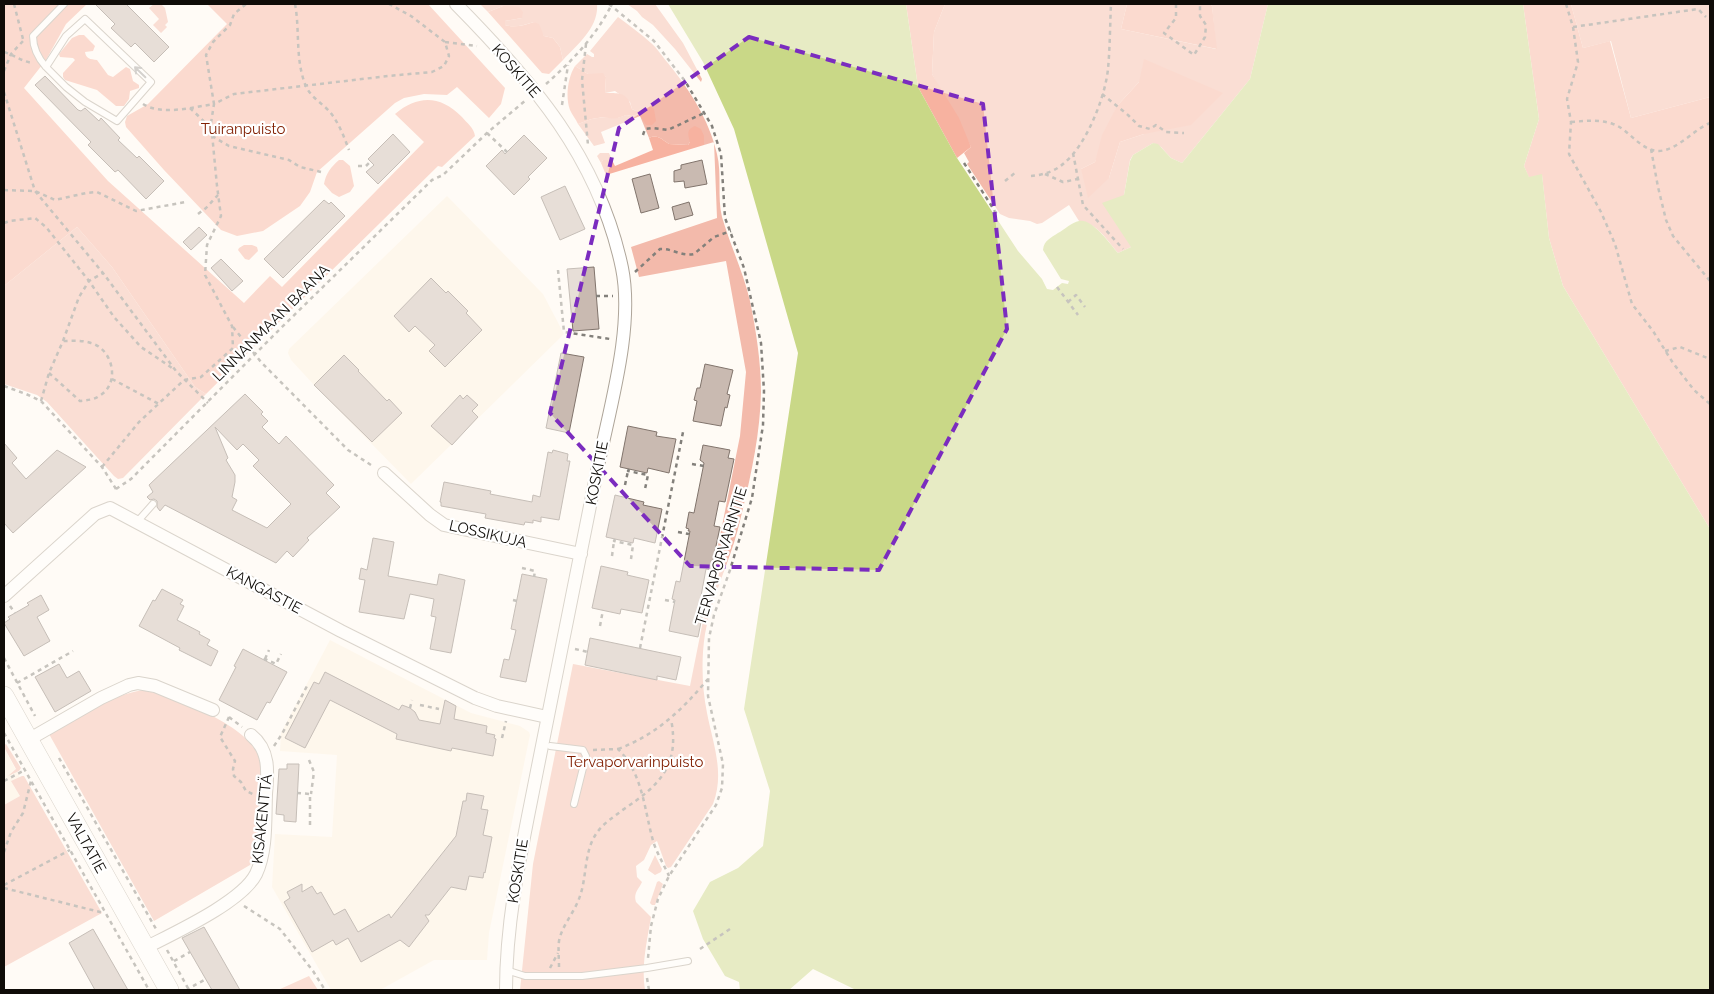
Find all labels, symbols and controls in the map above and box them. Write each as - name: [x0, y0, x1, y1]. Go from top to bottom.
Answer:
- street label: KOSKITIE: [488, 41, 544, 101]
- one-way arrow: [134, 66, 147, 78]
- park label: Tuiranpuisto: [201, 120, 285, 138]
- street label: LINNANMAAN BAANA: [209, 261, 333, 385]
- street label: KOSKITIE: [582, 439, 612, 507]
- street label: TERVAPORVARINTIE: [691, 485, 751, 627]
- street label: LOSSIKUJA: [447, 516, 529, 552]
- street label: KANGASTIE: [223, 563, 305, 617]
- park label: Tervaporvarinpuisto: [567, 753, 703, 771]
- street label: KISAKENTTÄ: [247, 773, 276, 865]
- street label: VALTATIE: [62, 810, 110, 876]
- street label: KOSKITIE: [504, 838, 532, 904]

